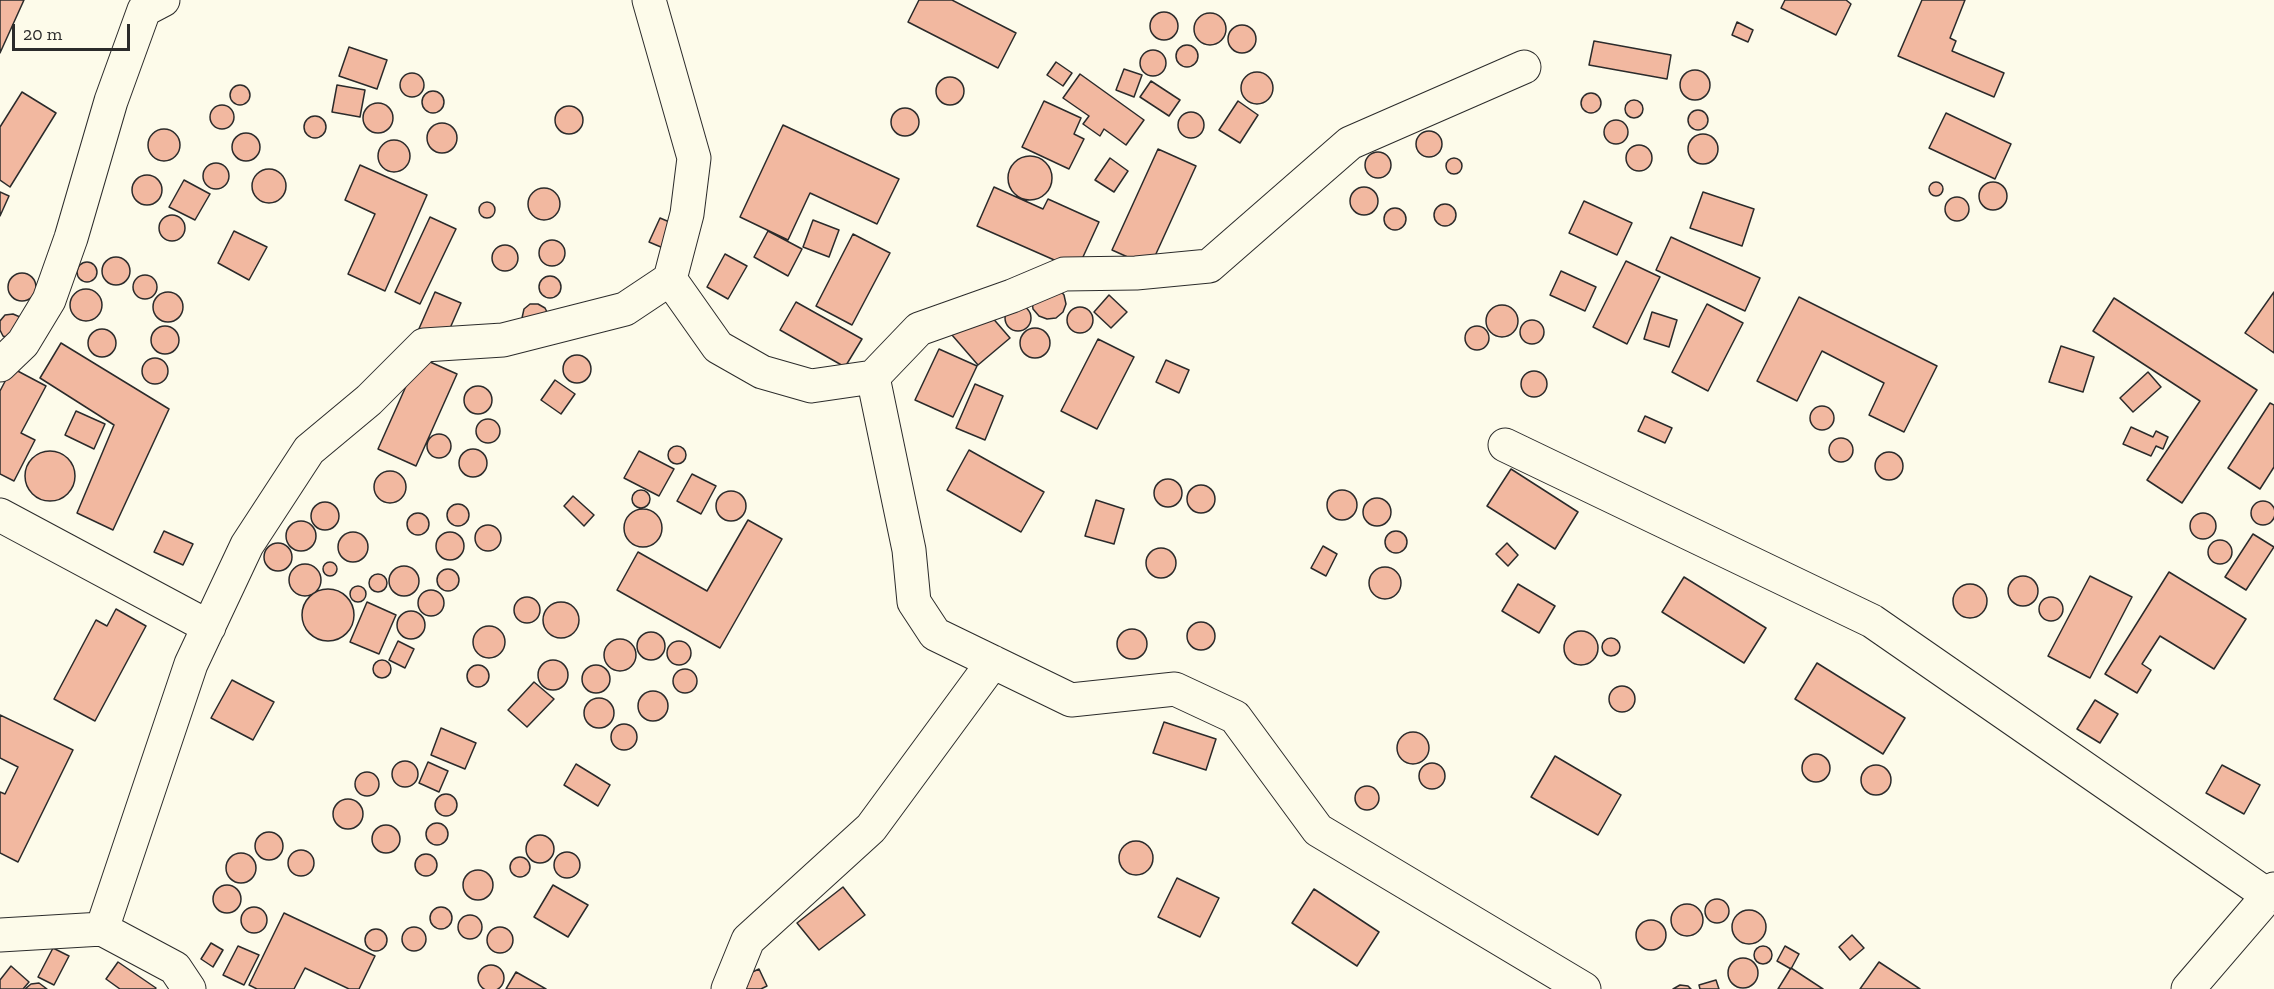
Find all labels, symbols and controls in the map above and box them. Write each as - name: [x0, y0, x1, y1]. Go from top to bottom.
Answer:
- scale bar: [15, 12, 134, 50]
- text: 20 m: [23, 23, 62, 45]

